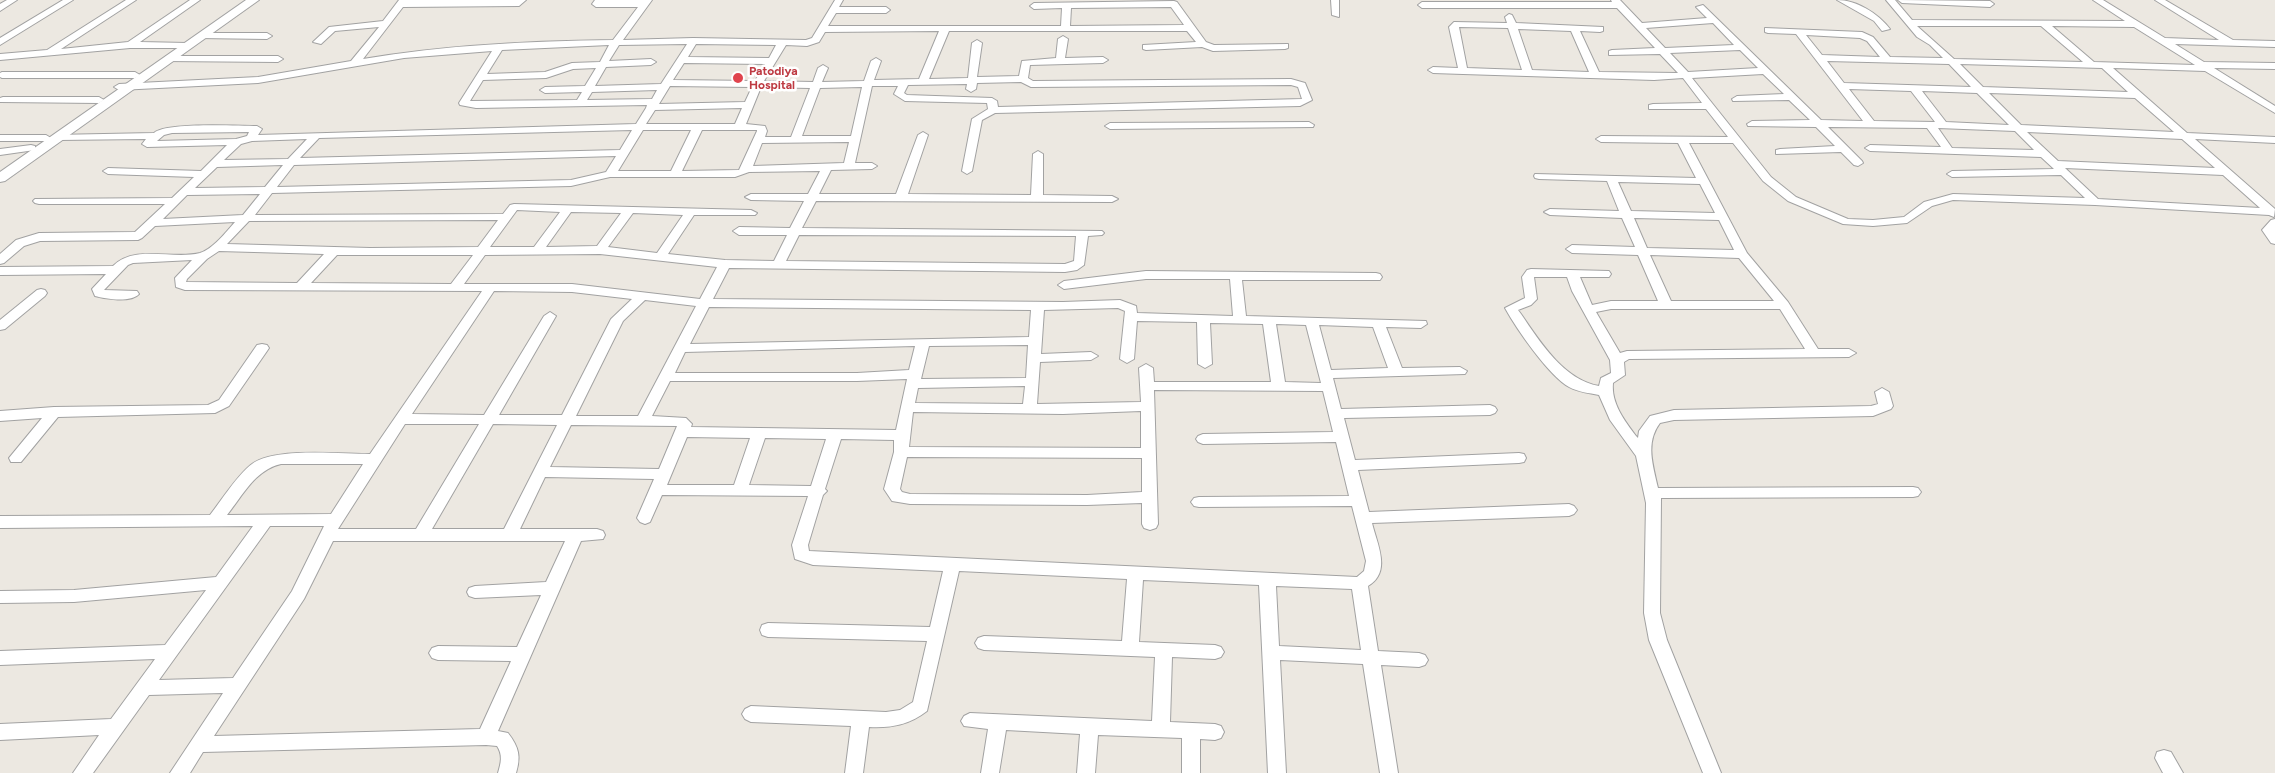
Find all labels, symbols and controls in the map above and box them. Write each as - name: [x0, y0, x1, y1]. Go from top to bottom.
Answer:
- place label: Patodiya Hospital: [749, 64, 798, 92]
- marker: Patodiya Hospital: [731, 71, 745, 85]

